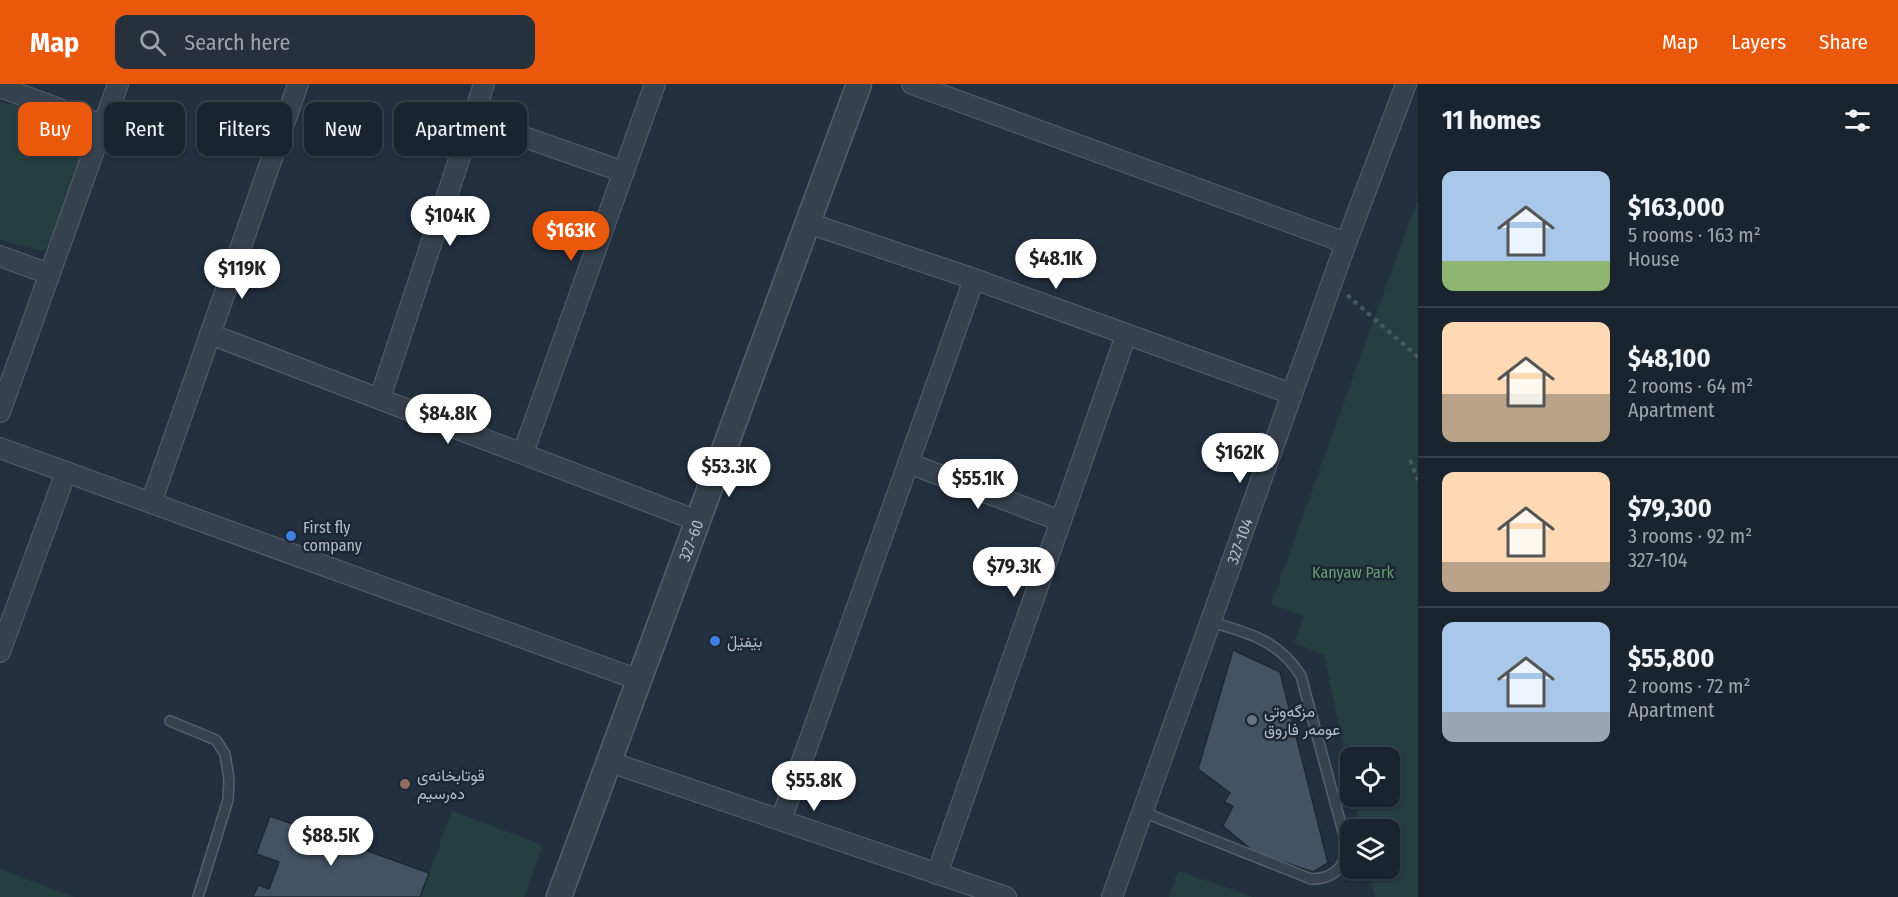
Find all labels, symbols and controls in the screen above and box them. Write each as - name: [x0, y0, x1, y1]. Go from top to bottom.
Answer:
- search box: [115, 15, 535, 69]
- text: Map: [30, 26, 79, 59]
- icon: search: [136, 26, 169, 59]
- text: Search here: [184, 29, 290, 56]
- text: Map: [1662, 29, 1698, 55]
- text: Layers: [1731, 29, 1786, 55]
- text: Share: [1819, 29, 1868, 55]
- chip: Buy: [18, 102, 92, 156]
- chip: Rent: [104, 102, 185, 156]
- chip: Filters: [197, 102, 292, 156]
- chip: New: [304, 102, 382, 156]
- chip: Apartment: [394, 102, 527, 156]
- icon: filters: [1841, 104, 1874, 137]
- text: 11 homes: [1442, 105, 1541, 136]
- text: $163,000: [1628, 192, 1725, 223]
- icon: home: [1490, 195, 1562, 267]
- pin: $104K: [408, 196, 492, 247]
- text: $104K: [425, 203, 475, 227]
- pin: $163K: [529, 211, 613, 262]
- text: $163K: [546, 218, 596, 242]
- text: 5 rooms · 163 m²: [1628, 223, 1761, 247]
- pin: $48.1K: [1007, 239, 1105, 290]
- text: $48.1K: [1029, 246, 1083, 270]
- text: House: [1628, 247, 1680, 271]
- pin: $119K: [200, 249, 284, 300]
- text: $119K: [218, 256, 266, 280]
- text: $48,100: [1628, 343, 1711, 374]
- icon: home: [1490, 346, 1562, 418]
- text: 2 rooms · 64 m²: [1628, 374, 1753, 398]
- pin: $84.8K: [399, 394, 497, 445]
- text: Apartment: [1628, 398, 1715, 422]
- text: $84.8K: [419, 401, 477, 425]
- pin: $162K: [1198, 433, 1282, 484]
- text: $162K: [1216, 440, 1264, 464]
- pin: $53.3K: [680, 447, 778, 498]
- text: $53.3K: [701, 454, 757, 478]
- pin: $55.1K: [929, 459, 1027, 510]
- text: $55.1K: [952, 466, 1004, 490]
- text: $79,300: [1628, 493, 1712, 524]
- icon: home: [1490, 496, 1562, 568]
- street label: 327-104: [1222, 515, 1256, 567]
- street label: 327-60: [674, 517, 707, 564]
- place label: First fly company: [303, 518, 363, 555]
- text: 3 rooms · 92 m²: [1628, 524, 1752, 548]
- marker: First fly company: [284, 529, 298, 543]
- pin: $79.3K: [965, 547, 1063, 598]
- text: 327-104: [1628, 548, 1688, 572]
- text: $79.3K: [987, 554, 1041, 578]
- park label: Kanyaw Park: [1312, 563, 1394, 582]
- place label: بێفێڵ: [727, 632, 763, 652]
- marker: بێفێڵ: [708, 634, 722, 648]
- text: $55,800: [1628, 643, 1714, 674]
- icon: home: [1490, 646, 1562, 718]
- text: 2 rooms · 72 m²: [1628, 674, 1750, 698]
- text: Apartment: [1628, 698, 1715, 722]
- place label: مزگەوتی عومەر فاروق: [1264, 702, 1340, 740]
- marker: مزگەوتی عومەر فاروق: [1245, 713, 1259, 727]
- map controls: [1340, 747, 1400, 879]
- button: locate: [1340, 747, 1400, 807]
- pin: $55.8K: [765, 761, 863, 812]
- place label: قوتابخانەی دەرسیم: [417, 766, 485, 804]
- text: $55.8K: [786, 768, 842, 792]
- marker: قوتابخانەی دەرسیم: [398, 777, 412, 791]
- pin: $88.5K: [282, 816, 380, 867]
- button: layers: [1340, 819, 1400, 879]
- text: $88.5K: [302, 823, 360, 847]

